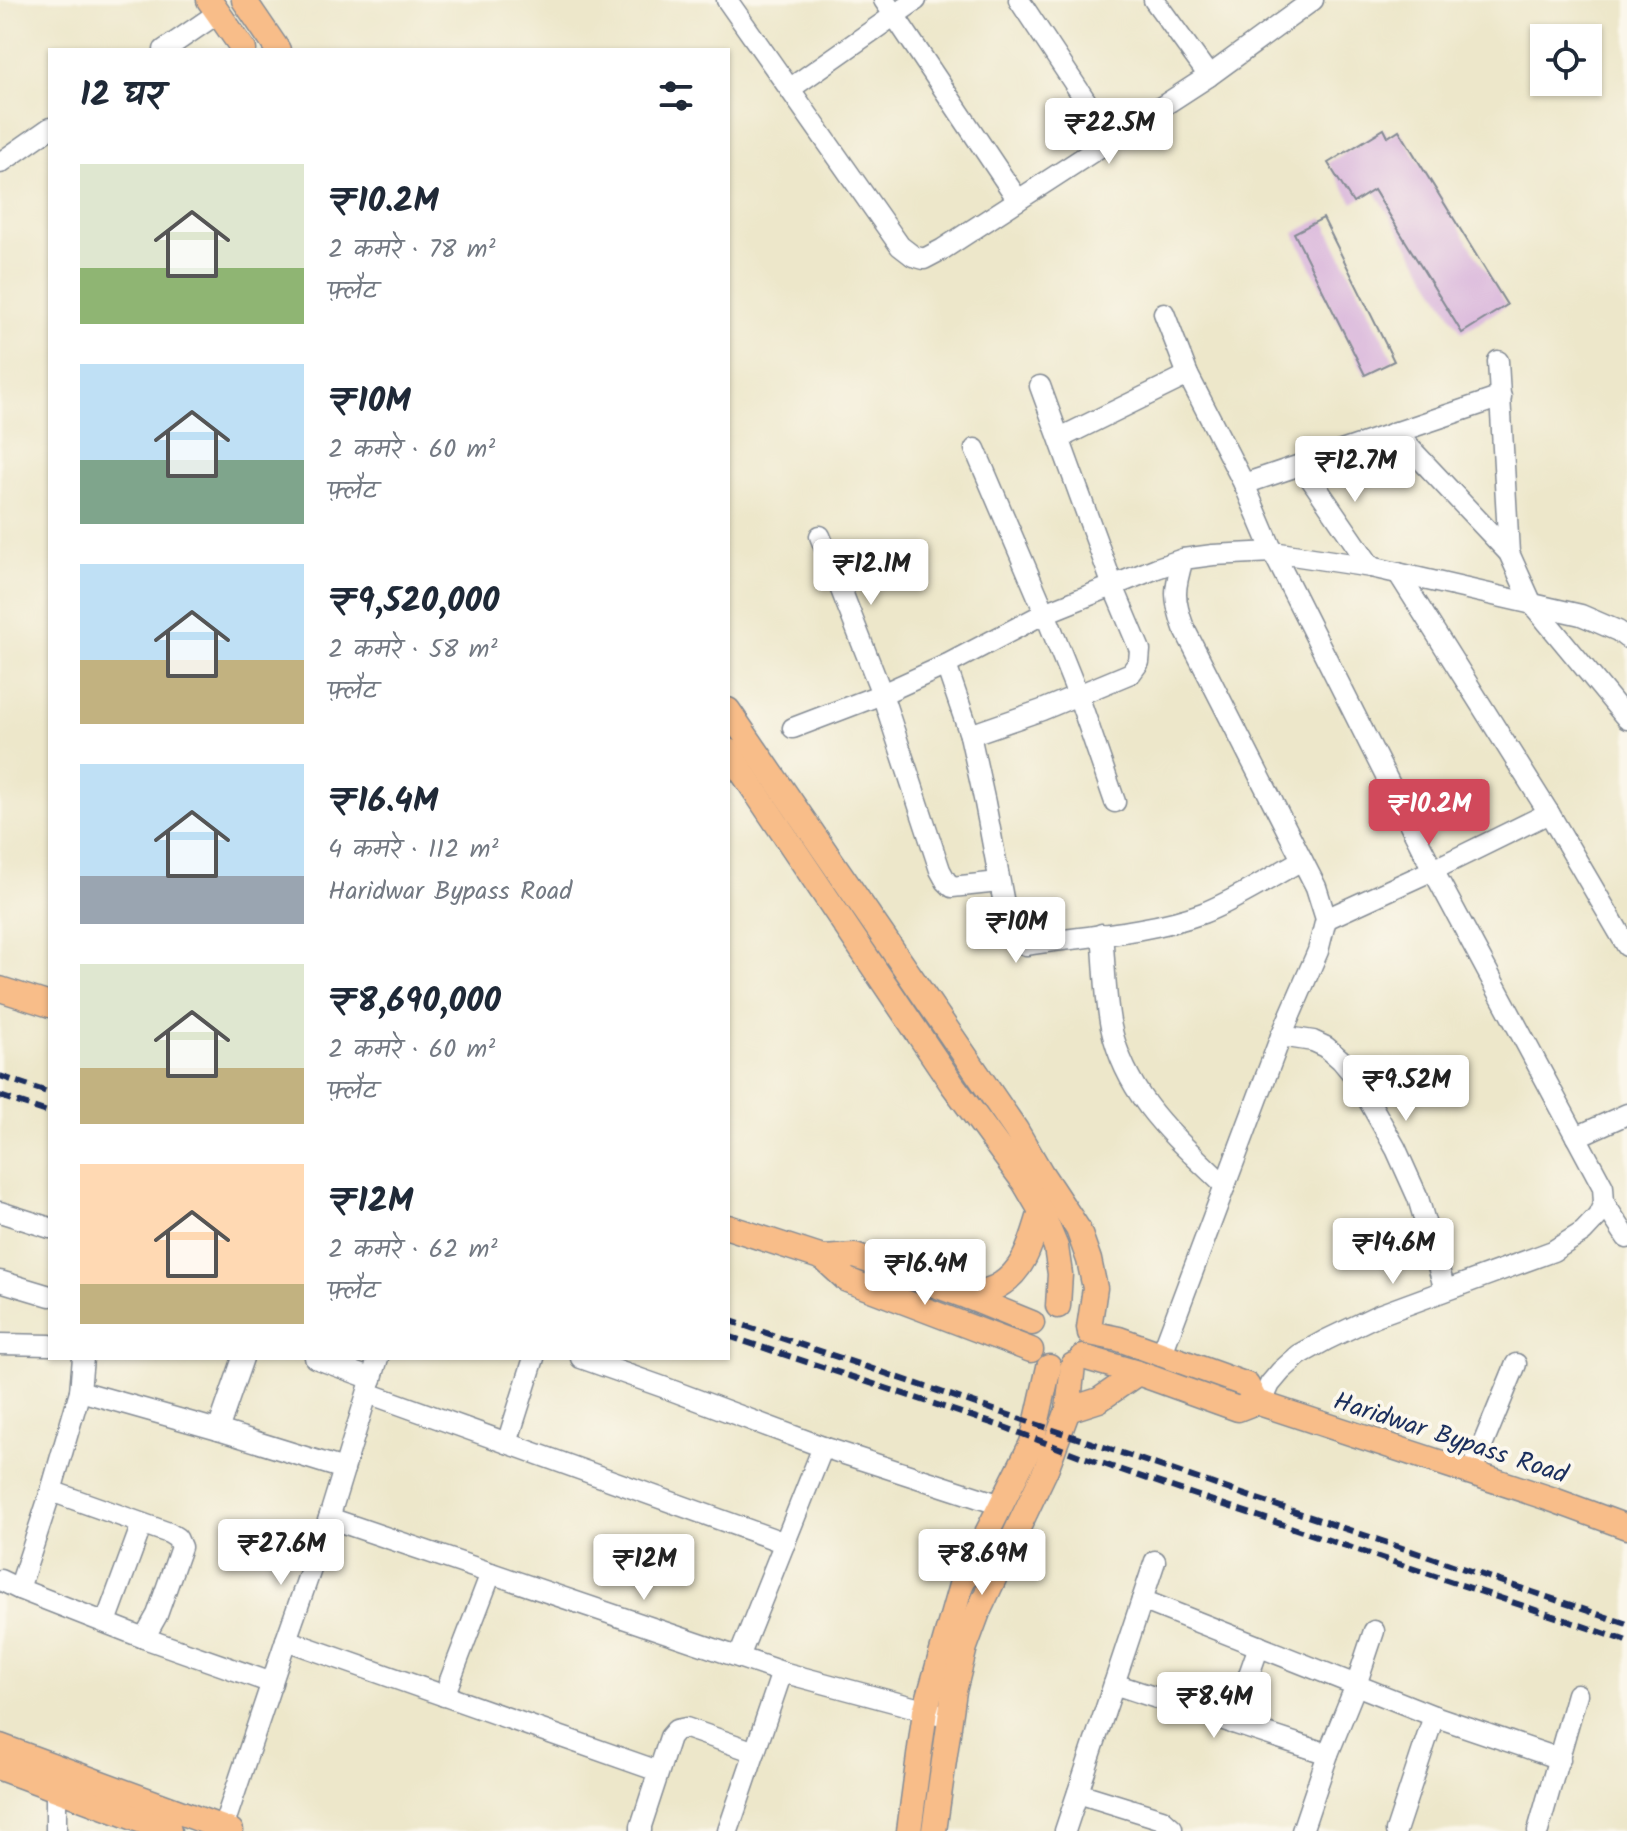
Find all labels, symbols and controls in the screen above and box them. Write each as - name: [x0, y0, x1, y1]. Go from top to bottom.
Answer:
- map controls: [1530, 24, 1602, 96]
- button: locate: [1530, 24, 1602, 96]
- text: 12 घर: [80, 69, 163, 123]
- icon: filters: [654, 74, 698, 118]
- pin: ₹22.5M: [1044, 98, 1174, 166]
- text: ₹22.5M: [1063, 103, 1155, 145]
- text: ₹10.2M: [328, 175, 439, 229]
- icon: home: [144, 196, 240, 292]
- text: 2 कमरे · 78 m²: [328, 229, 495, 271]
- text: फ़्लैट: [328, 271, 378, 313]
- text: ₹10M: [328, 375, 411, 429]
- icon: home: [144, 396, 240, 492]
- text: 2 कमरे · 60 m²: [328, 429, 495, 471]
- pin: ₹12.7M: [1290, 436, 1420, 504]
- text: ₹12.7M: [1313, 441, 1397, 483]
- text: फ़्लैट: [328, 471, 378, 513]
- pin: ₹12.1M: [806, 539, 936, 607]
- text: ₹12.1M: [831, 544, 911, 586]
- text: ₹9,520,000: [328, 575, 499, 629]
- icon: home: [144, 596, 240, 692]
- text: 2 कमरे · 58 m²: [328, 629, 497, 671]
- text: फ़्लैट: [328, 671, 378, 713]
- text: ₹16.4M: [328, 775, 439, 829]
- pin: ₹10.2M: [1364, 779, 1494, 847]
- text: ₹10.2M: [1387, 784, 1471, 826]
- icon: home: [144, 796, 240, 892]
- text: 4 कमरे · 112 m²: [328, 829, 498, 871]
- text: Haridwar Bypass Road: [328, 871, 572, 913]
- pin: ₹10M: [969, 897, 1063, 965]
- text: ₹10M: [984, 902, 1048, 944]
- text: ₹8,690,000: [328, 975, 501, 1029]
- icon: home: [144, 996, 240, 1092]
- text: 2 कमरे · 60 m²: [328, 1029, 495, 1071]
- pin: ₹9.52M: [1341, 1055, 1471, 1123]
- text: ₹9.52M: [1361, 1060, 1451, 1102]
- text: फ़्लैट: [328, 1071, 378, 1113]
- text: ₹12M: [328, 1175, 413, 1229]
- icon: home: [144, 1196, 240, 1292]
- pin: ₹14.6M: [1328, 1218, 1458, 1286]
- text: ₹14.6M: [1351, 1223, 1435, 1265]
- text: 2 कमरे · 62 m²: [328, 1229, 497, 1271]
- pin: ₹16.4M: [860, 1239, 990, 1307]
- text: ₹16.4M: [883, 1244, 967, 1286]
- text: फ़्लैट: [328, 1271, 378, 1313]
- street label: Haridwar Bypass Road: [1328, 1381, 1574, 1497]
- pin: ₹27.6M: [216, 1519, 346, 1587]
- text: ₹27.6M: [236, 1524, 326, 1566]
- pin: ₹8.69M: [917, 1529, 1047, 1597]
- pin: ₹12M: [597, 1534, 691, 1602]
- text: ₹8.69M: [936, 1534, 1028, 1576]
- text: ₹12M: [611, 1539, 677, 1581]
- pin: ₹8.4M: [1158, 1672, 1270, 1740]
- text: ₹8.4M: [1175, 1677, 1253, 1719]

